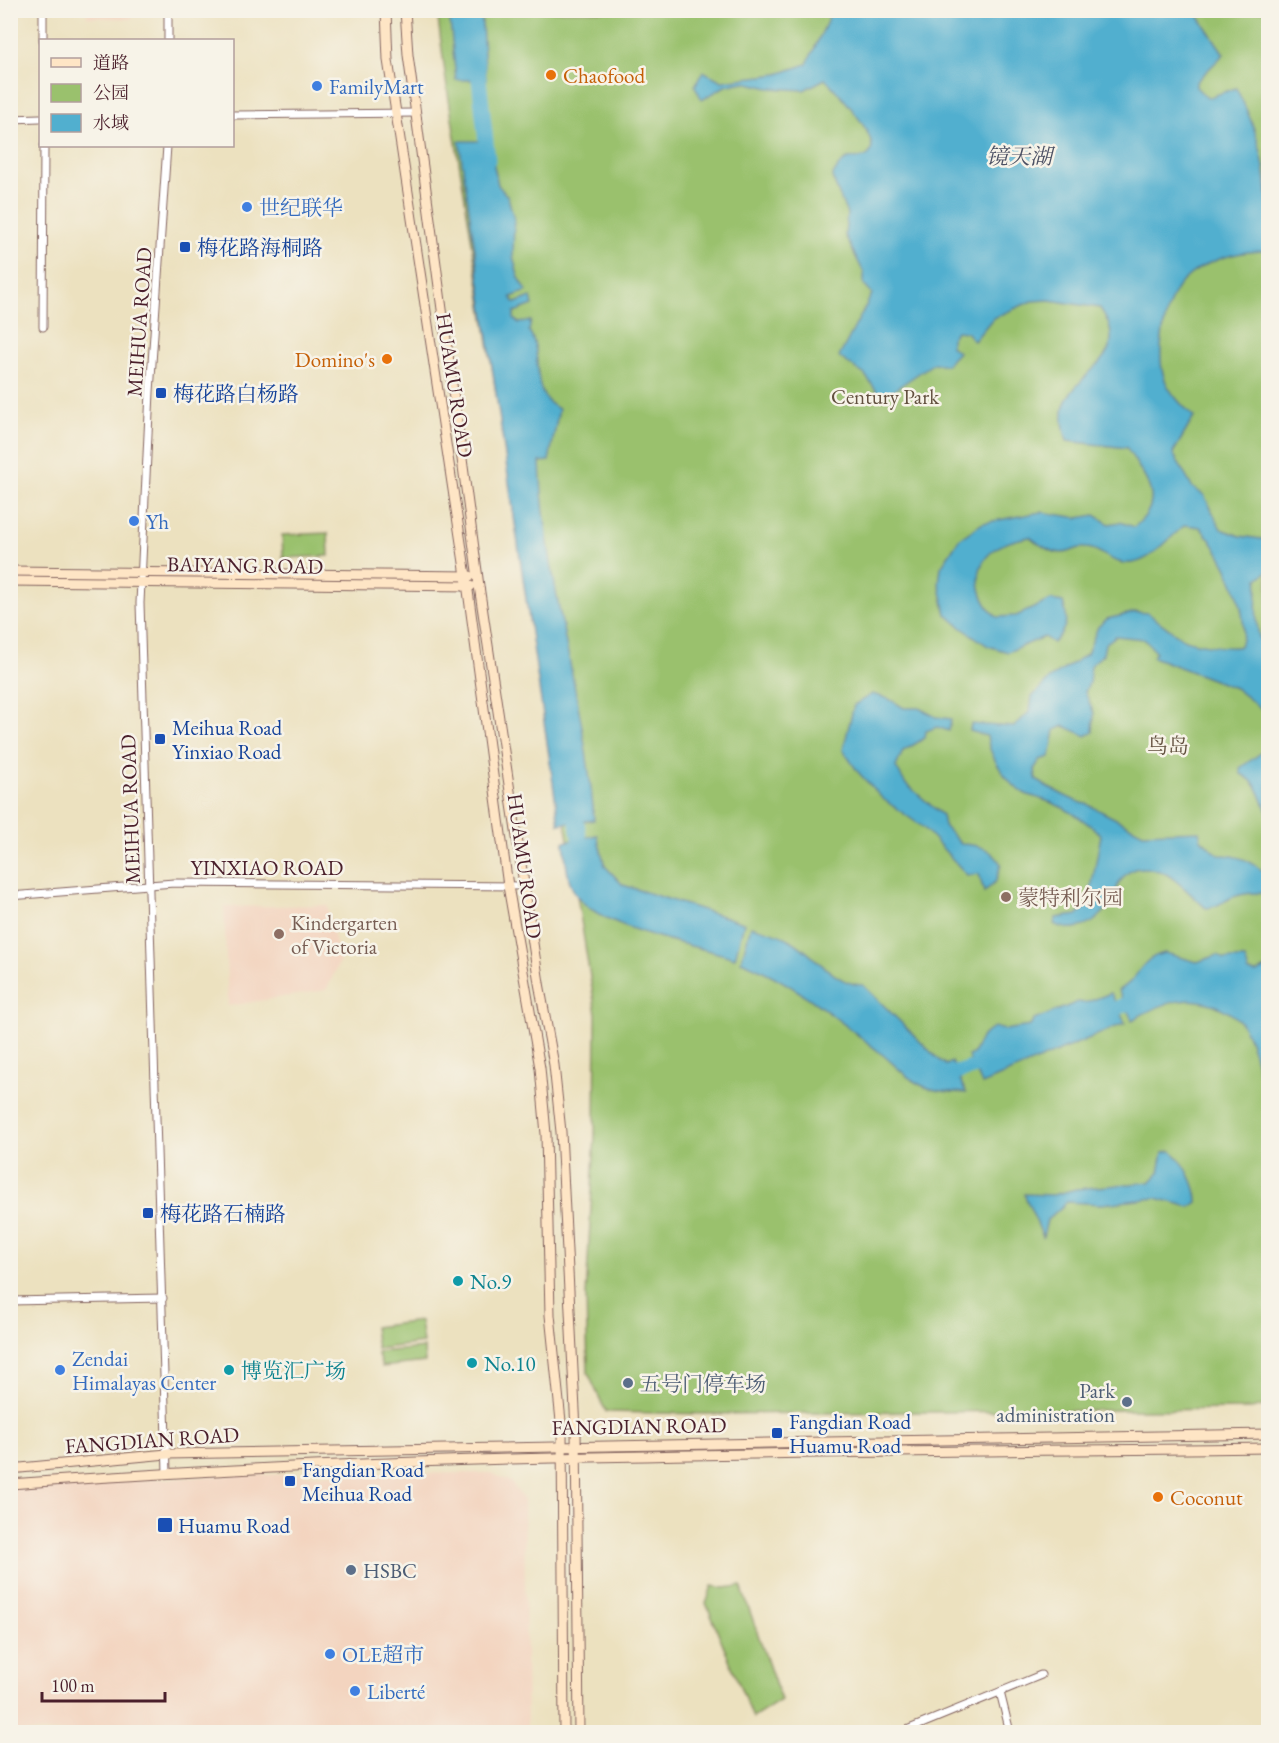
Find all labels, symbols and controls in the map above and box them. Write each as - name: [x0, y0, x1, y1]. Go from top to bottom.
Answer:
- legend: [39, 39, 234, 147]
- text: 道路: [93, 51, 129, 74]
- place label: Chaofood: [563, 62, 645, 89]
- marker: Chaofood: [544, 68, 558, 82]
- place label: FamilyMart: [329, 73, 424, 100]
- marker: FamilyMart: [310, 79, 324, 93]
- text: 公园: [93, 81, 129, 104]
- text: 水域: [93, 111, 129, 134]
- water label: 镜天湖: [986, 142, 1056, 171]
- place label: 世纪联华: [259, 194, 343, 221]
- marker: 世纪联华: [240, 200, 254, 214]
- place label: 梅花路海桐路: [197, 234, 323, 261]
- marker: 梅花路海桐路: [178, 240, 192, 254]
- street label: MEIHUA ROAD: [120, 246, 158, 398]
- street label: HUAMU ROAD: [430, 311, 480, 460]
- place label: Domino's: [295, 346, 375, 373]
- marker: Domino's: [380, 352, 394, 366]
- place label: 梅花路白杨路: [173, 380, 299, 407]
- park label: Century Park: [831, 383, 940, 410]
- marker: 梅花路白杨路: [154, 386, 168, 400]
- place label: Yh: [146, 508, 169, 535]
- marker: Yh: [127, 514, 141, 528]
- street label: BAIYANG ROAD: [167, 550, 324, 580]
- place label: Meihua Road Yinxiao Road: [172, 714, 283, 765]
- marker: Meihua Road Yinxiao Road: [153, 732, 167, 746]
- park label: 鸟岛: [1147, 732, 1189, 759]
- street label: MEIHUA ROAD: [114, 733, 146, 884]
- street label: HUAMU ROAD: [501, 792, 549, 941]
- street label: YINXIAO ROAD: [191, 854, 344, 881]
- place label: 蒙特利尔园: [1018, 884, 1123, 911]
- marker: 蒙特利尔园: [999, 890, 1013, 904]
- place label: Kindergarten of Victoria: [291, 909, 398, 960]
- marker: Kindergarten of Victoria: [272, 927, 286, 941]
- place label: 梅花路石楠路: [160, 1200, 286, 1227]
- marker: 梅花路石楠路: [141, 1206, 155, 1220]
- place label: No.9: [470, 1268, 511, 1295]
- marker: No.9: [451, 1274, 465, 1288]
- place label: Zendai Himalayas Center: [72, 1345, 216, 1396]
- place label: No.10: [484, 1350, 536, 1377]
- marker: No.10: [465, 1356, 479, 1370]
- place label: 博览汇广场: [241, 1357, 346, 1384]
- marker: Zendai Himalayas Center: [53, 1363, 67, 1377]
- marker: 博览汇广场: [222, 1363, 236, 1377]
- place label: 五号门停车场: [640, 1370, 766, 1397]
- marker: 五号门停车场: [621, 1376, 635, 1390]
- place label: Park administration: [996, 1377, 1116, 1428]
- marker: Park administration: [1120, 1395, 1134, 1409]
- place label: Fangdian Road Huamu Road: [789, 1408, 911, 1459]
- street label: FANGDIAN ROAD: [551, 1411, 727, 1441]
- street label: FANGDIAN ROAD: [64, 1420, 240, 1460]
- marker: Fangdian Road Huamu Road: [770, 1426, 784, 1440]
- place label: Fangdian Road Meihua Road: [302, 1456, 424, 1507]
- marker: Fangdian Road Meihua Road: [283, 1474, 297, 1488]
- place label: Coconut: [1170, 1484, 1243, 1511]
- marker: Coconut: [1151, 1490, 1165, 1504]
- place label: Huamu Road: [178, 1512, 290, 1539]
- marker: Huamu Road: [156, 1516, 174, 1534]
- place label: HSBC: [363, 1557, 417, 1584]
- marker: HSBC: [344, 1563, 358, 1577]
- place label: OLE超市: [342, 1641, 424, 1668]
- marker: OLE超市: [323, 1647, 337, 1661]
- scale bar: [42, 1665, 165, 1703]
- text: 100 m: [51, 1674, 95, 1697]
- place label: Liberté: [367, 1678, 425, 1705]
- marker: Liberté: [348, 1684, 362, 1698]

